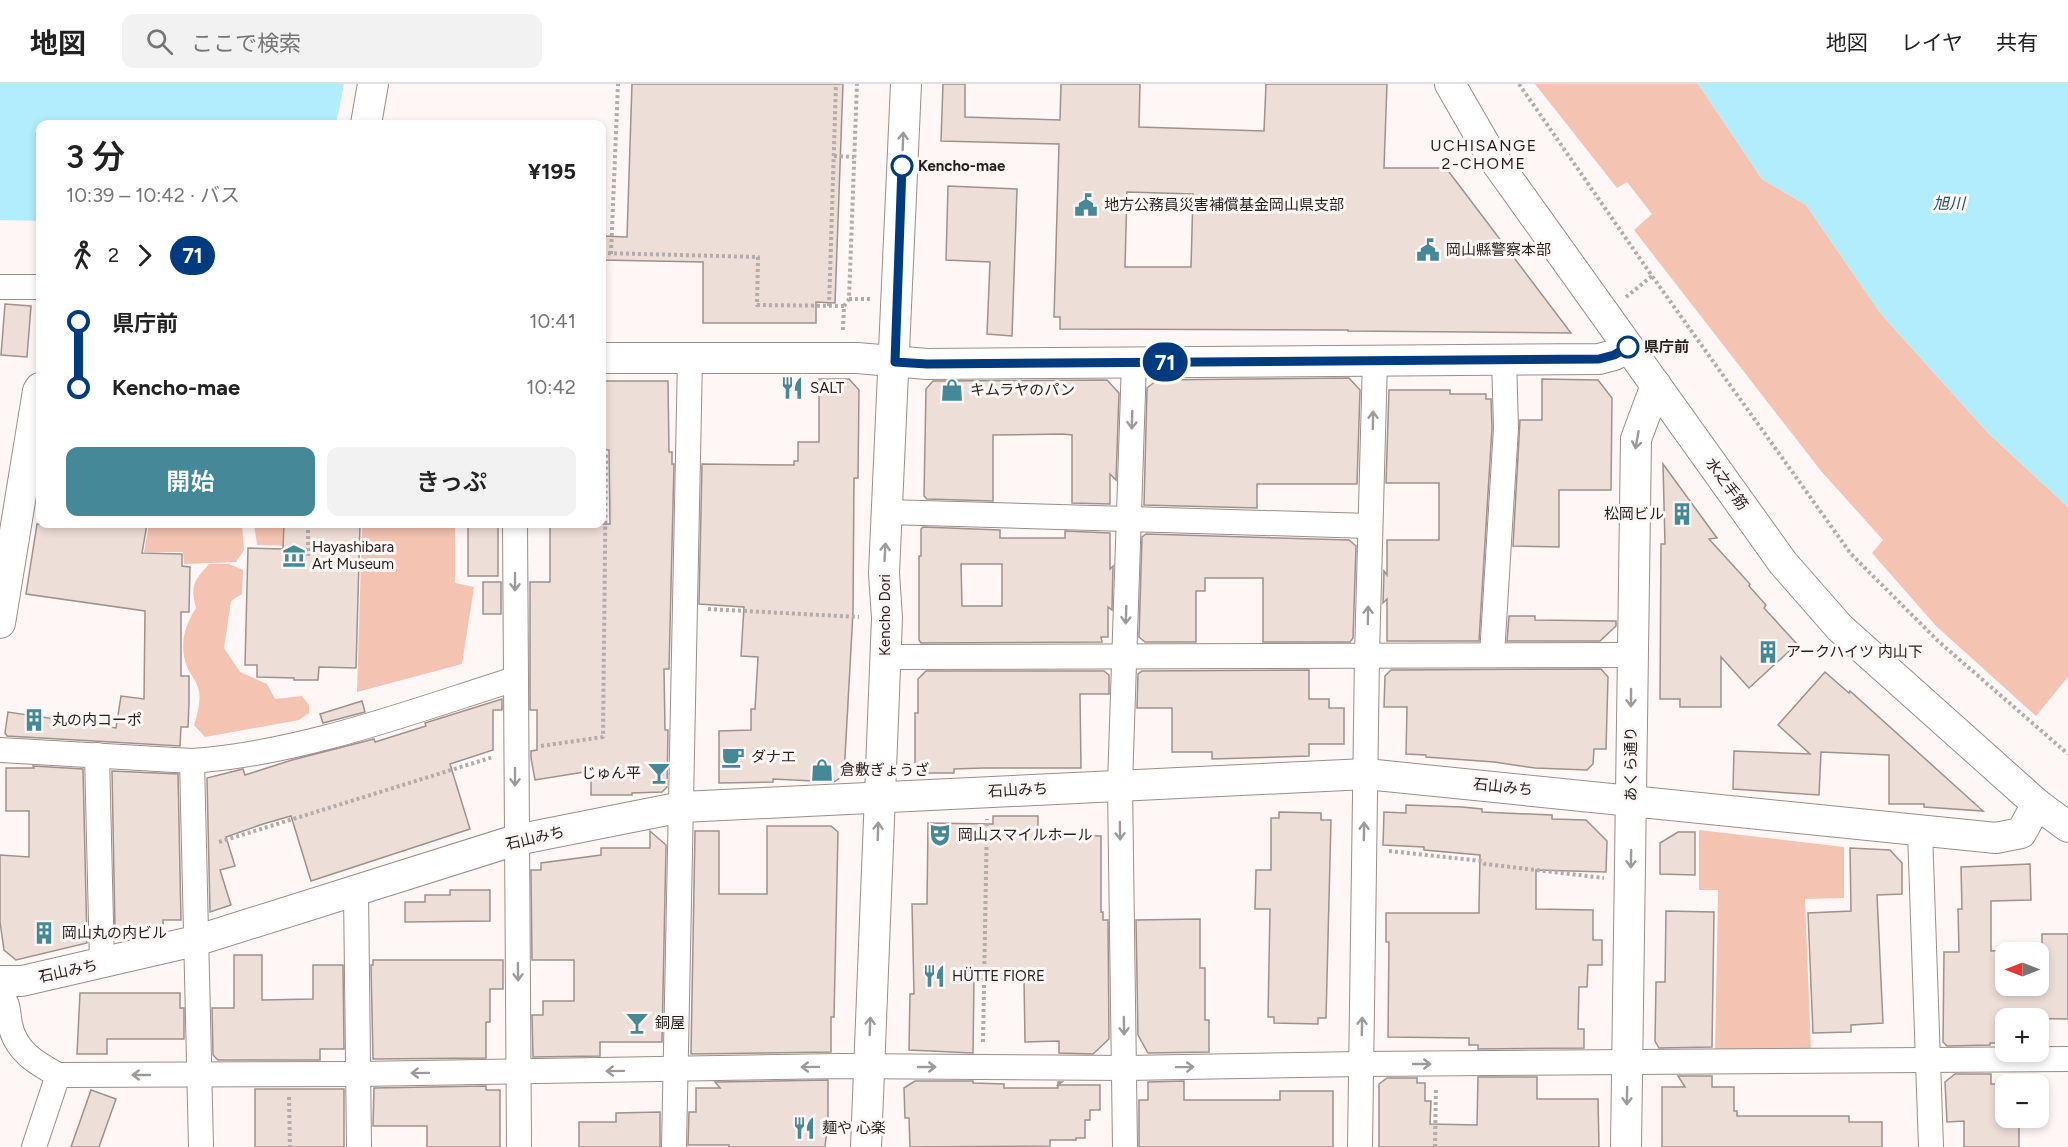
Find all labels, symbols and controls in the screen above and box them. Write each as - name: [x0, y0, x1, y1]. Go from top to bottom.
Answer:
- search box: [122, 14, 542, 68]
- icon: search: [143, 25, 176, 58]
- text: 地図: [30, 26, 86, 60]
- text: ここで検索: [191, 30, 301, 57]
- text: 地図: [1826, 30, 1868, 55]
- text: レイヤ: [1901, 30, 1963, 55]
- text: 共有: [1996, 30, 2038, 55]
- one-way arrow: [898, 131, 909, 151]
- district label: UCHISANGE 2-CHOME: [1430, 136, 1538, 173]
- text: 3 分: [66, 137, 125, 176]
- marker: Kencho-mae: [891, 155, 913, 177]
- place label: Kencho-mae: [918, 157, 1006, 175]
- text: ¥195: [528, 158, 576, 185]
- text: 10:39 – 10:42 · バス: [66, 183, 240, 207]
- public building icon: 地方公務員災害補償基金岡山県支部: [1073, 192, 1099, 218]
- water label: 旭川: [1933, 194, 1967, 213]
- place label: 地方公務員災害補償基金岡山県支部: [1104, 196, 1344, 214]
- public building icon: 岡山縣警察本部: [1415, 237, 1441, 263]
- icon: walk: [66, 239, 99, 272]
- icon: forward: [128, 239, 161, 272]
- place label: 岡山縣警察本部: [1446, 241, 1551, 259]
- text: 2: [108, 243, 119, 267]
- text: 71: [182, 243, 203, 268]
- text: 10:41: [529, 309, 576, 333]
- text: 県庁前: [112, 310, 178, 337]
- marker: 県庁前: [1617, 336, 1639, 358]
- place label: 県庁前: [1644, 338, 1689, 356]
- line badge: 71: [1138, 342, 1192, 382]
- text: 71: [1155, 350, 1175, 375]
- text: Kencho-mae: [112, 374, 240, 401]
- text: 10:42: [526, 375, 576, 399]
- restaurant icon: SALT: [779, 375, 805, 401]
- shop icon: キムラヤのパン: [939, 377, 965, 403]
- place label: SALT: [810, 379, 845, 397]
- place label: キムラヤのパン: [970, 381, 1075, 399]
- one-way arrow: [1126, 410, 1137, 430]
- one-way arrow: [1367, 410, 1379, 430]
- one-way arrow: [1631, 430, 1642, 449]
- button: 開始: [66, 447, 315, 516]
- button: きっぷ: [327, 447, 576, 516]
- street label: 水之手筋: [1702, 454, 1752, 514]
- building icon: 松岡ビル: [1669, 501, 1695, 527]
- place label: 松岡ビル: [1604, 505, 1664, 523]
- place label: Hayashibara Art Museum: [312, 538, 394, 573]
- museum icon: Hayashibara Art Museum: [281, 543, 307, 569]
- one-way arrow: [880, 543, 891, 563]
- one-way arrow: [509, 571, 521, 591]
- street label: Kencho Dori: [876, 574, 894, 656]
- one-way arrow: [1120, 605, 1131, 625]
- one-way arrow: [1362, 605, 1374, 625]
- building icon: アークハイツ 内山下: [1755, 639, 1781, 665]
- place label: アークハイツ 内山下: [1786, 643, 1923, 661]
- one-way arrow: [1625, 687, 1637, 707]
- building icon: 丸の内コーポ: [21, 707, 47, 733]
- place label: 丸の内コーポ: [52, 711, 142, 729]
- street label: あくら通り: [1622, 726, 1640, 802]
- cafe icon: ダナエ: [720, 744, 746, 770]
- place label: ダナエ: [751, 748, 796, 766]
- shop icon: 倉敷ぎょうざ: [809, 757, 835, 783]
- bar icon: じゅん平: [646, 760, 672, 786]
- place label: 倉敷ぎょうざ: [840, 761, 929, 779]
- place label: じゅん平: [581, 764, 641, 782]
- one-way arrow: [509, 766, 521, 786]
- street label: 石山みち: [1472, 775, 1534, 799]
- street label: 石山みち: [988, 779, 1048, 801]
- one-way arrow: [872, 821, 883, 841]
- one-way arrow: [1115, 821, 1126, 841]
- one-way arrow: [1359, 821, 1370, 841]
- street label: 石山みち: [504, 822, 566, 854]
- theatre icon: 岡山スマイルホール: [927, 822, 953, 848]
- place label: 岡山スマイルホール: [958, 826, 1093, 844]
- one-way arrow: [1625, 848, 1637, 868]
- building icon: 岡山丸の内ビル: [31, 920, 57, 946]
- place label: 岡山丸の内ビル: [62, 924, 167, 942]
- north arrow: [1995, 942, 2049, 996]
- map controls: [1995, 942, 2049, 1128]
- street label: 石山みち: [37, 956, 99, 986]
- one-way arrow: [512, 961, 523, 981]
- restaurant icon: HÜTTE FIORE: [921, 963, 947, 989]
- place label: HÜTTE FIORE: [952, 967, 1045, 985]
- button: +: [1995, 1008, 2049, 1062]
- bar icon: 銅屋: [624, 1010, 650, 1036]
- place label: 銅屋: [655, 1014, 685, 1032]
- one-way arrow: [864, 1016, 876, 1036]
- one-way arrow: [1118, 1016, 1130, 1036]
- one-way arrow: [1356, 1016, 1368, 1036]
- one-way arrow: [1411, 1058, 1431, 1070]
- one-way arrow: [800, 1061, 820, 1073]
- one-way arrow: [916, 1061, 936, 1073]
- one-way arrow: [1174, 1061, 1194, 1073]
- one-way arrow: [605, 1065, 625, 1076]
- one-way arrow: [410, 1067, 430, 1079]
- one-way arrow: [131, 1069, 151, 1081]
- button: −: [1995, 1074, 2049, 1128]
- one-way arrow: [1621, 1085, 1633, 1105]
- restaurant icon: 麺や 心楽: [791, 1115, 817, 1141]
- place label: 麺や 心楽: [822, 1119, 886, 1137]

